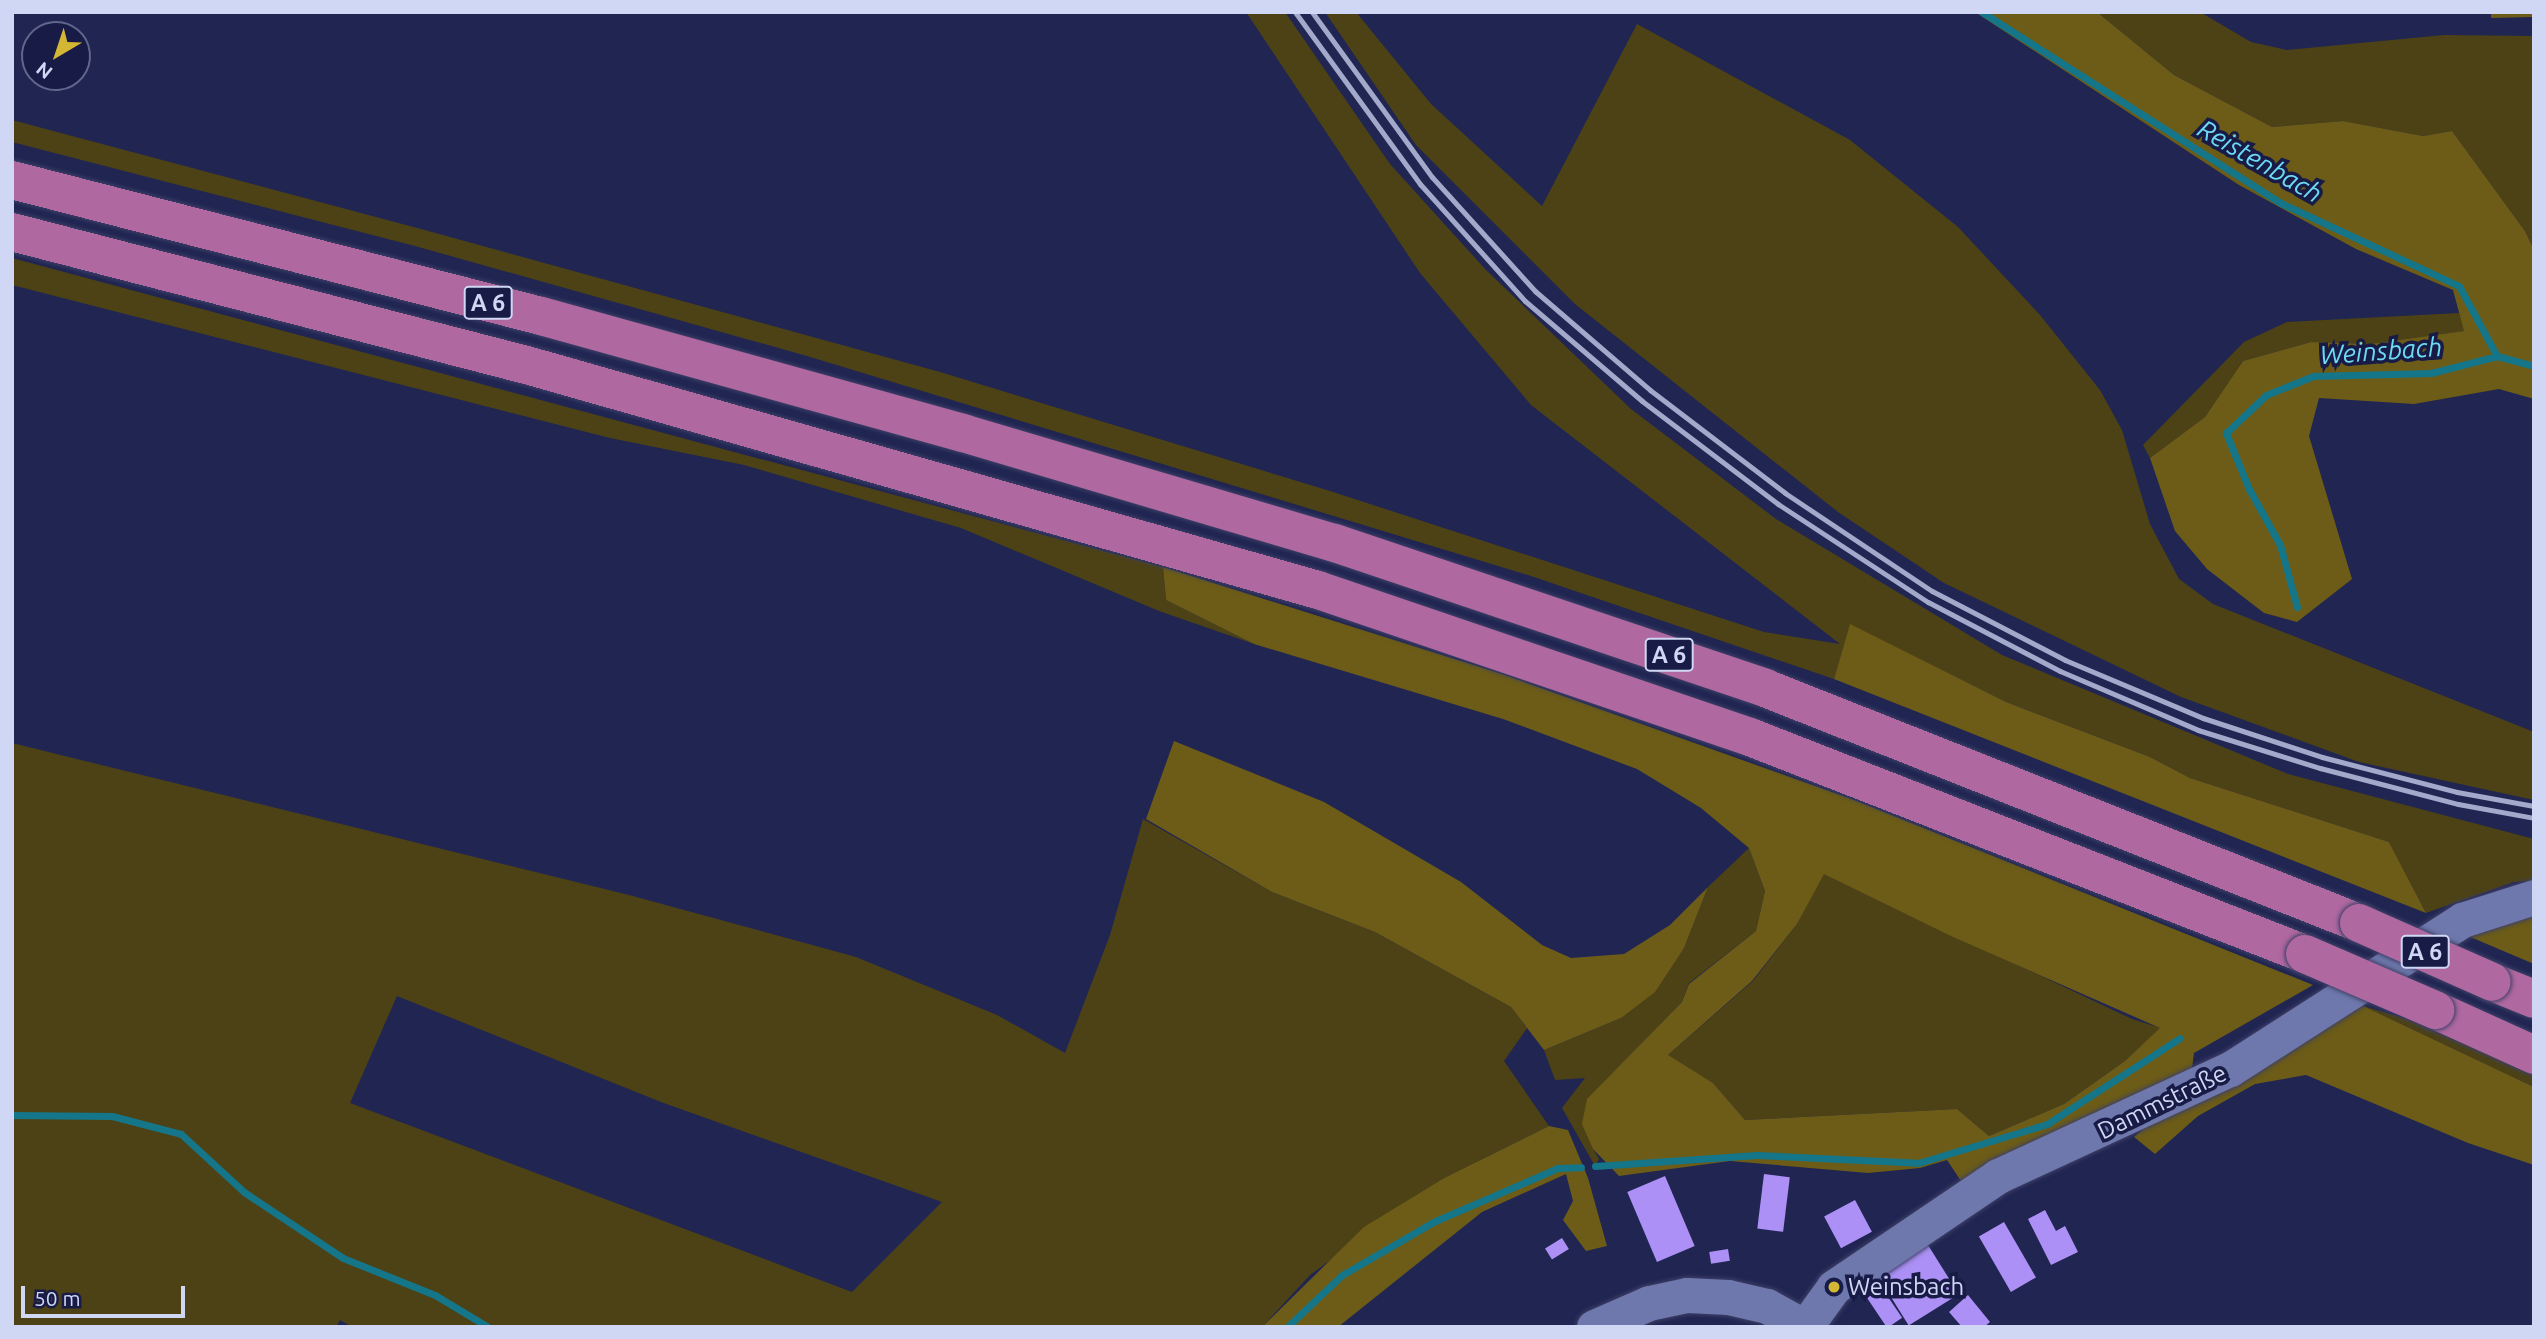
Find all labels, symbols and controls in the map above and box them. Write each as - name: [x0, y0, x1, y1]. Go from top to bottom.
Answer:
- north arrow: [21, 21, 91, 91]
- text: N: [32, 58, 56, 84]
- water label: Reistenbach: [2192, 113, 2328, 209]
- road number: A 6: [463, 284, 512, 322]
- water label: Weinsbach: [2319, 331, 2443, 371]
- road number: A 6: [1644, 636, 1694, 674]
- road number: A 6: [2400, 932, 2450, 972]
- street label: Dammstraße: [2093, 1058, 2231, 1146]
- scale bar: [24, 1272, 189, 1316]
- place label: Weinsbach: [1848, 1273, 1964, 1301]
- marker: Weinsbach: [1826, 1279, 1842, 1295]
- text: 50 m: [34, 1286, 81, 1310]

